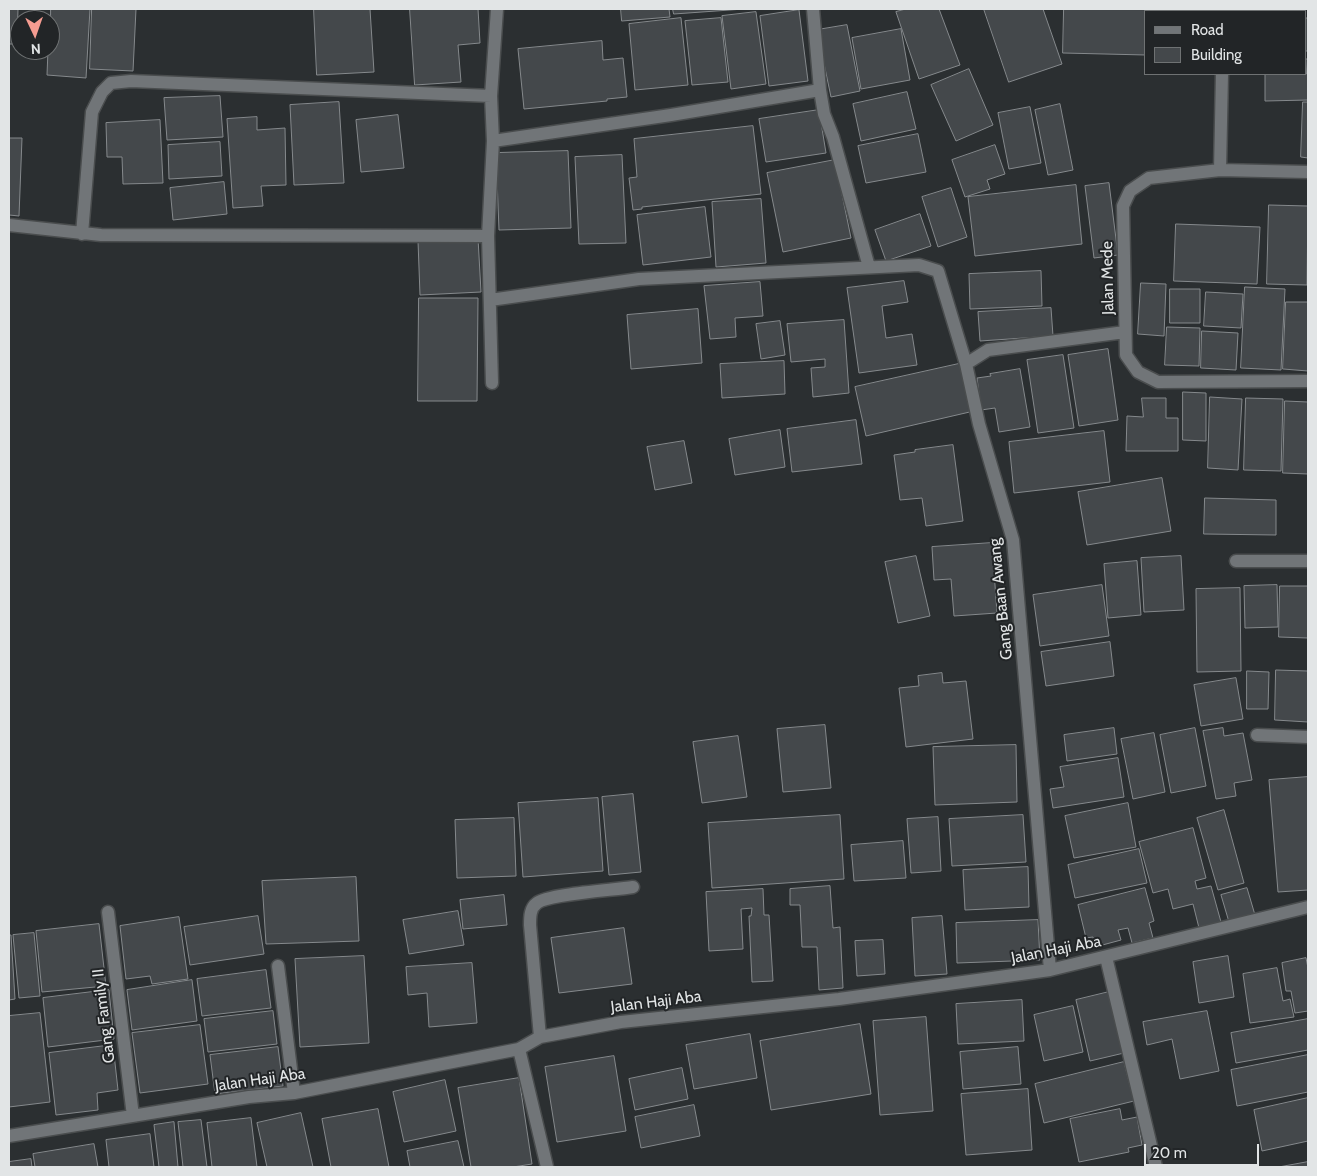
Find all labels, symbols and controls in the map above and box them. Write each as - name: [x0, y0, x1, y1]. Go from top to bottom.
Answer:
- north arrow: [10, 10, 60, 60]
- legend: [1144, 10, 1307, 75]
- text: Road: [1191, 21, 1224, 39]
- text: N: [30, 40, 41, 58]
- text: Building: [1191, 46, 1242, 64]
- street label: Jalan Mede: [1098, 241, 1118, 315]
- street label: Gang Baan Awang: [985, 537, 1017, 661]
- street label: Jalan Haji Aba: [1009, 932, 1103, 968]
- street label: Gang Family II: [89, 968, 119, 1064]
- street label: Jalan Haji Aba: [610, 987, 702, 1017]
- street label: Jalan Haji Aba: [213, 1064, 307, 1096]
- scale bar: [1147, 1134, 1262, 1166]
- text: 20 m: [1152, 1144, 1187, 1162]

